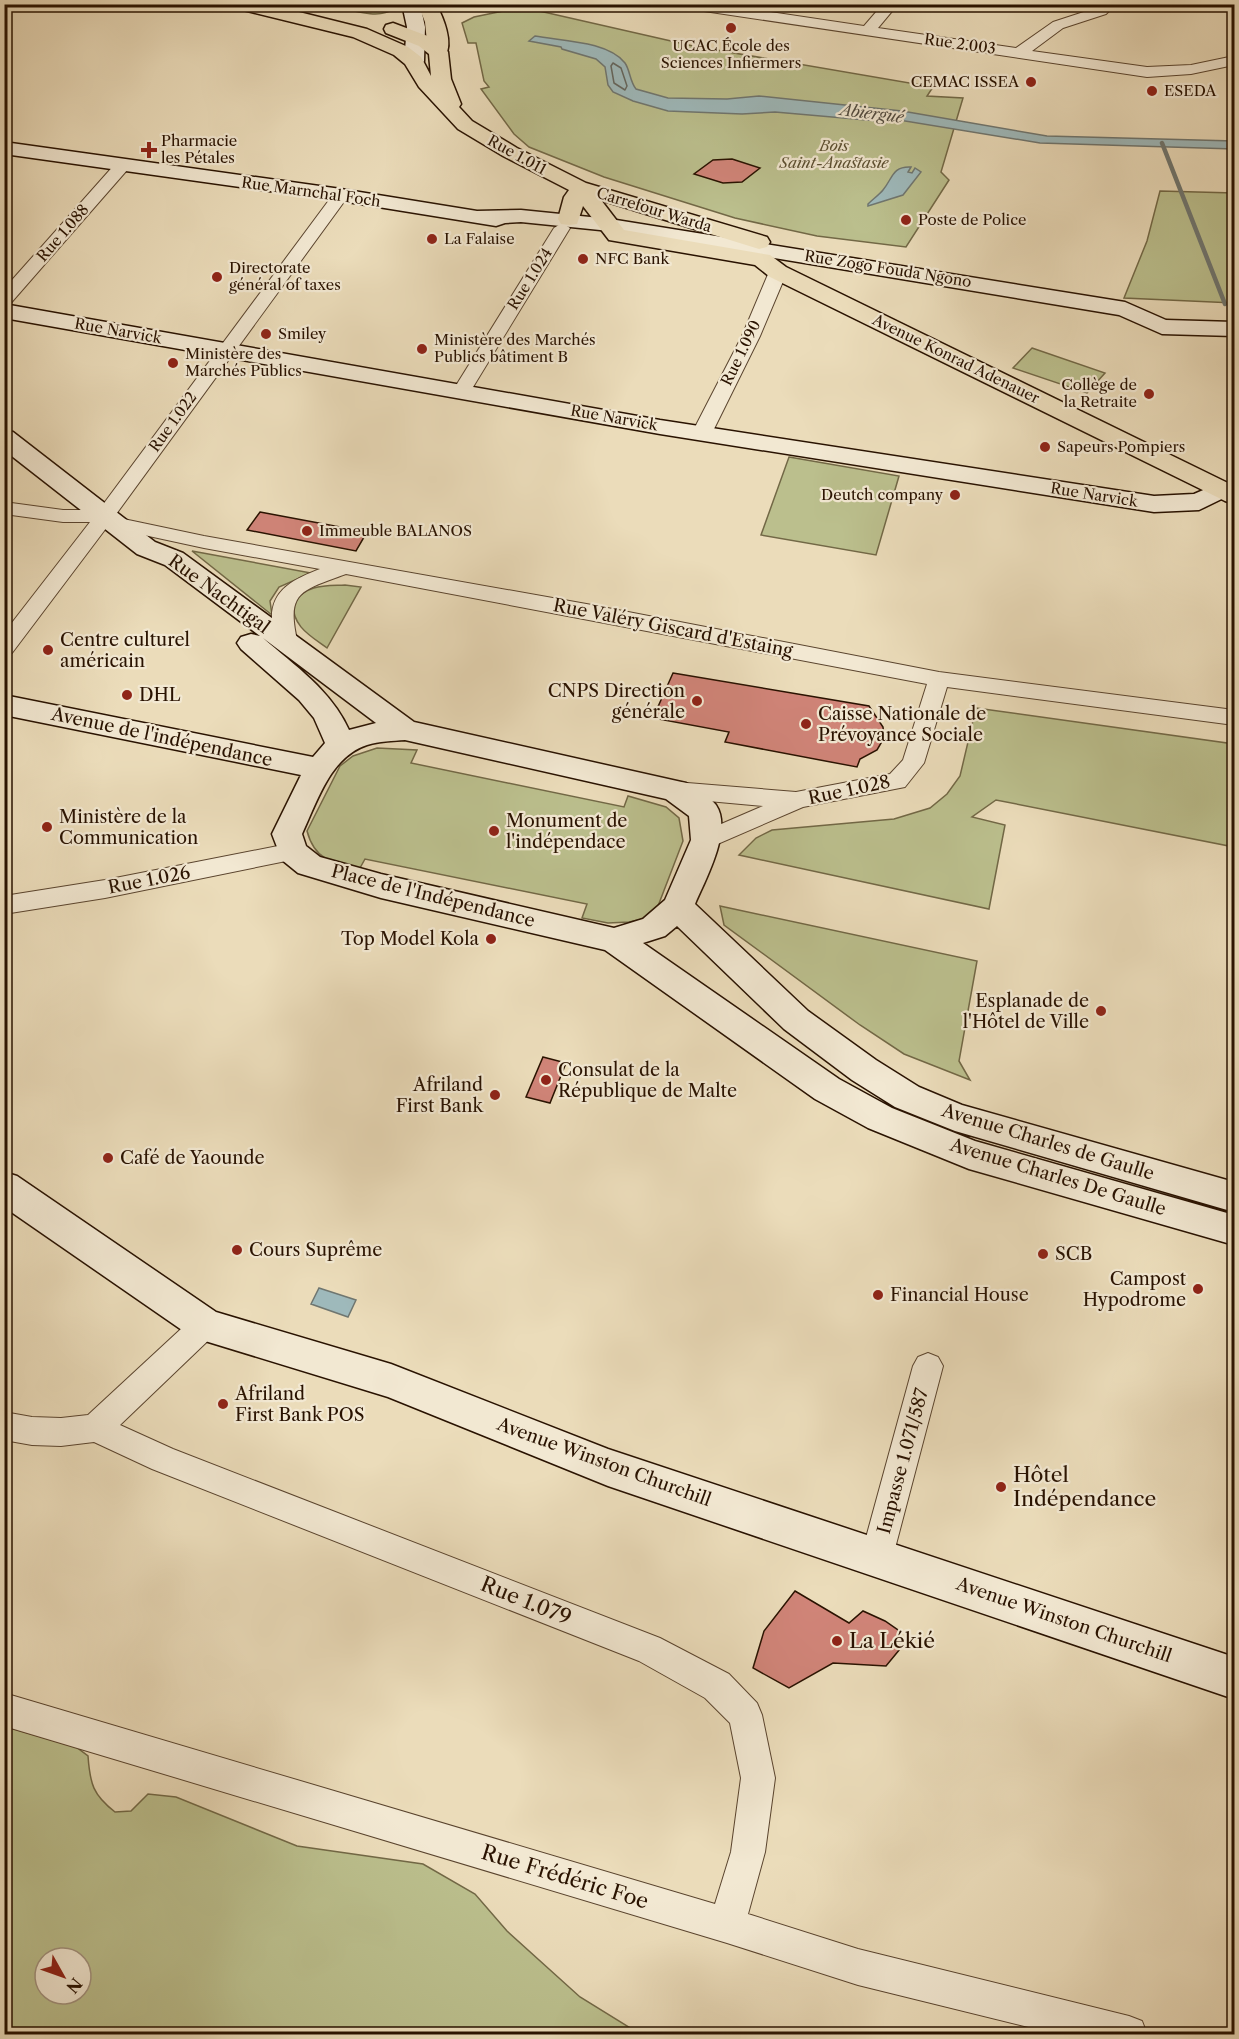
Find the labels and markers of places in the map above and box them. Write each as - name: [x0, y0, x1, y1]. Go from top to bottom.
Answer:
- marker: UCAC École des Sciences Infiermers: [724, 21, 738, 35]
- place label: UCAC École des Sciences Infiermers: [661, 36, 801, 72]
- place label: CEMAC ISSEA: [911, 72, 1020, 91]
- marker: CEMAC ISSEA: [1024, 75, 1038, 89]
- place label: ESEDA: [1164, 81, 1217, 100]
- marker: ESEDA: [1145, 84, 1159, 98]
- place label: Pharmacie les Pétales: [161, 131, 237, 167]
- marker: Pharmacie les Pétales: [142, 143, 156, 157]
- place label: Poste de Police: [918, 210, 1026, 229]
- marker: Poste de Police: [899, 213, 913, 227]
- place label: La Falaise: [444, 229, 515, 248]
- marker: La Falaise: [425, 232, 439, 246]
- place label: NFC Bank: [595, 249, 670, 268]
- marker: NFC Bank: [576, 252, 590, 266]
- place label: Directorate général of taxes: [229, 258, 341, 294]
- marker: Directorate général of taxes: [210, 270, 224, 284]
- place label: Smiley: [278, 324, 327, 343]
- marker: Smiley: [259, 327, 273, 341]
- place label: Ministère des Marchés Publics bâtiment B: [434, 330, 596, 366]
- marker: Ministère des Marchés Publics bâtiment B: [415, 342, 429, 356]
- place label: Ministère des Marchés Publics: [185, 344, 302, 380]
- marker: Ministère des Marchés Publics: [166, 356, 180, 370]
- place label: Collège de la Retraite: [1061, 375, 1137, 411]
- marker: Collège de la Retraite: [1142, 387, 1156, 401]
- place label: Sapeurs Pompiers: [1057, 437, 1185, 456]
- marker: Sapeurs Pompiers: [1038, 440, 1052, 454]
- place label: Deutch company: [821, 485, 944, 504]
- marker: Deutch company: [948, 488, 962, 502]
- place label: Immeuble BALANOS: [319, 521, 472, 540]
- marker: Immeuble BALANOS: [300, 524, 314, 538]
- place label: Centre culturel américain: [60, 629, 190, 672]
- marker: Centre culturel américain: [41, 643, 55, 657]
- place label: CNPS Direction générale: [548, 680, 685, 723]
- place label: DHL: [139, 684, 181, 706]
- marker: DHL: [120, 688, 134, 702]
- marker: CNPS Direction générale: [690, 694, 704, 708]
- place label: Caisse Nationale de Prévoyance Sociale: [818, 703, 986, 746]
- marker: Caisse Nationale de Prévoyance Sociale: [799, 717, 813, 731]
- place label: Ministère de la Communication: [59, 806, 198, 849]
- place label: Monument de l'indépendace: [506, 810, 627, 853]
- marker: Ministère de la Communication: [40, 820, 54, 834]
- marker: Monument de l'indépendace: [487, 824, 501, 838]
- place label: Top Model Kola: [341, 928, 479, 950]
- marker: Top Model Kola: [484, 932, 498, 946]
- place label: Esplanade de l'Hôtel de Ville: [963, 990, 1089, 1033]
- marker: Esplanade de l'Hôtel de Ville: [1094, 1004, 1108, 1018]
- place label: Consulat de la République de Malte: [558, 1059, 737, 1102]
- marker: Consulat de la République de Malte: [539, 1073, 553, 1087]
- place label: Afriland First Bank: [396, 1074, 485, 1117]
- marker: Afriland First Bank: [488, 1088, 502, 1102]
- place label: Café de Yaounde: [120, 1147, 265, 1169]
- marker: Café de Yaounde: [101, 1151, 115, 1165]
- place label: Cours Suprême: [249, 1239, 382, 1261]
- marker: Cours Suprême: [230, 1243, 244, 1257]
- place label: SCB: [1055, 1243, 1092, 1265]
- marker: SCB: [1036, 1247, 1050, 1261]
- place label: Campost Hypodrome: [1083, 1268, 1187, 1311]
- marker: Campost Hypodrome: [1191, 1282, 1205, 1296]
- place label: Financial House: [890, 1284, 1029, 1306]
- marker: Financial House: [871, 1288, 885, 1302]
- place label: Afriland First Bank POS: [234, 1383, 364, 1426]
- marker: Afriland First Bank POS: [216, 1397, 230, 1411]
- place label: Hôtel Indépendance: [1013, 1462, 1156, 1511]
- marker: Hôtel Indépendance: [994, 1480, 1008, 1494]
- place label: La Lékié: [849, 1628, 935, 1653]
- marker: La Lékié: [830, 1634, 844, 1648]

